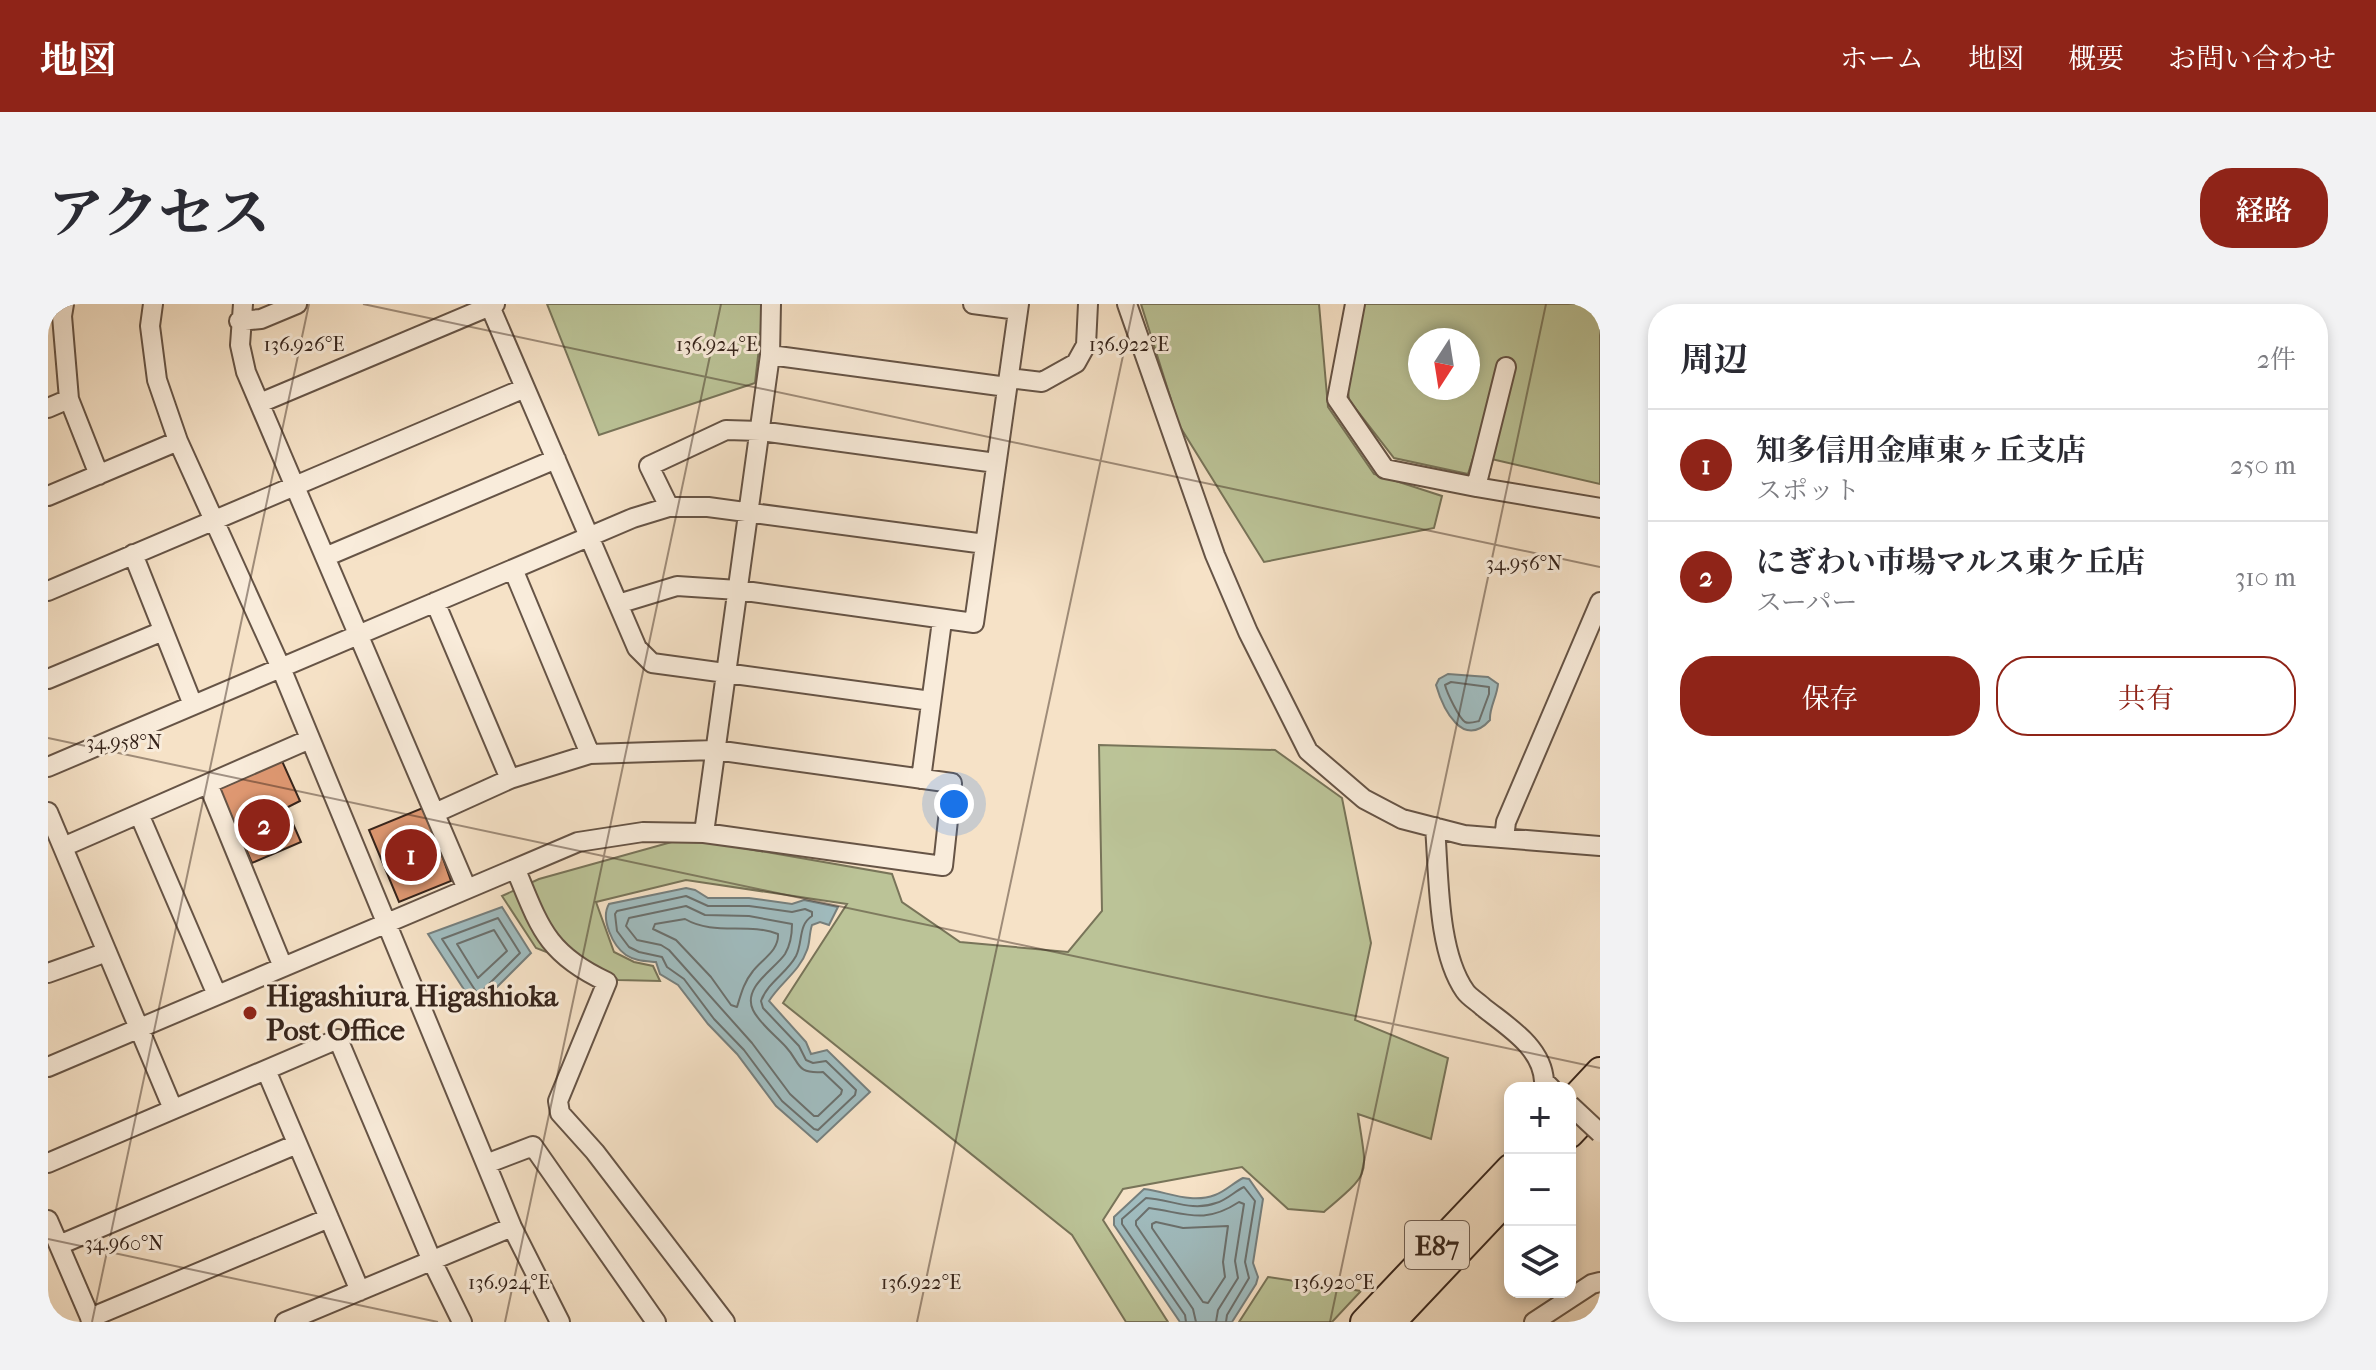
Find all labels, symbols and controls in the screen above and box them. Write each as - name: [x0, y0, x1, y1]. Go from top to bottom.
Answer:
- text: 地図: [40, 38, 116, 83]
- text: ホーム: [1840, 42, 1924, 75]
- text: 地図: [1968, 42, 2024, 75]
- text: 概要: [2068, 42, 2124, 75]
- text: お問い合わせ: [2168, 42, 2336, 75]
- button: 経路: [2200, 168, 2328, 248]
- text: アクセス: [48, 181, 270, 246]
- north arrow: [1408, 328, 1480, 400]
- text: 136.926°E: [264, 333, 344, 356]
- text: 136.924°E: [676, 333, 758, 356]
- text: 136.922°E: [1089, 333, 1169, 356]
- text: 周辺: [1680, 340, 1748, 380]
- text: 2件: [2257, 344, 2296, 375]
- text: 知多信用金庫東ヶ丘支店: [1756, 433, 2086, 468]
- text: 1: [1701, 450, 1711, 481]
- text: 250 m: [2230, 450, 2296, 481]
- text: スポット: [1756, 475, 1860, 506]
- text: にぎわい市場マルス東ケ丘店: [1756, 545, 2145, 580]
- text: 34.956°N: [1486, 552, 1562, 575]
- text: 2: [1699, 562, 1713, 593]
- text: 310 m: [2235, 562, 2296, 593]
- text: スーパー: [1756, 587, 1857, 618]
- button: 保存: [1680, 656, 1980, 736]
- button: 共有: [1996, 656, 2296, 736]
- text: 34.958°N: [86, 731, 162, 754]
- your location: [934, 784, 974, 824]
- pin: 2: [238, 795, 290, 855]
- pin: 1: [385, 825, 437, 885]
- place label: Higashiura Higashioka Post Office: [266, 979, 559, 1048]
- marker: Higashiura Higashioka Post Office: [241, 1004, 259, 1022]
- map controls: [1504, 1082, 1576, 1298]
- button: +: [1504, 1082, 1576, 1154]
- button: −: [1504, 1154, 1576, 1226]
- road number: E87: [1405, 1221, 1469, 1269]
- button: layers: [1504, 1226, 1576, 1298]
- text: 34.960°N: [85, 1232, 163, 1255]
- text: 136.924°E: [468, 1271, 550, 1294]
- text: 136.922°E: [881, 1271, 961, 1294]
- text: 136.920°E: [1293, 1271, 1375, 1294]

